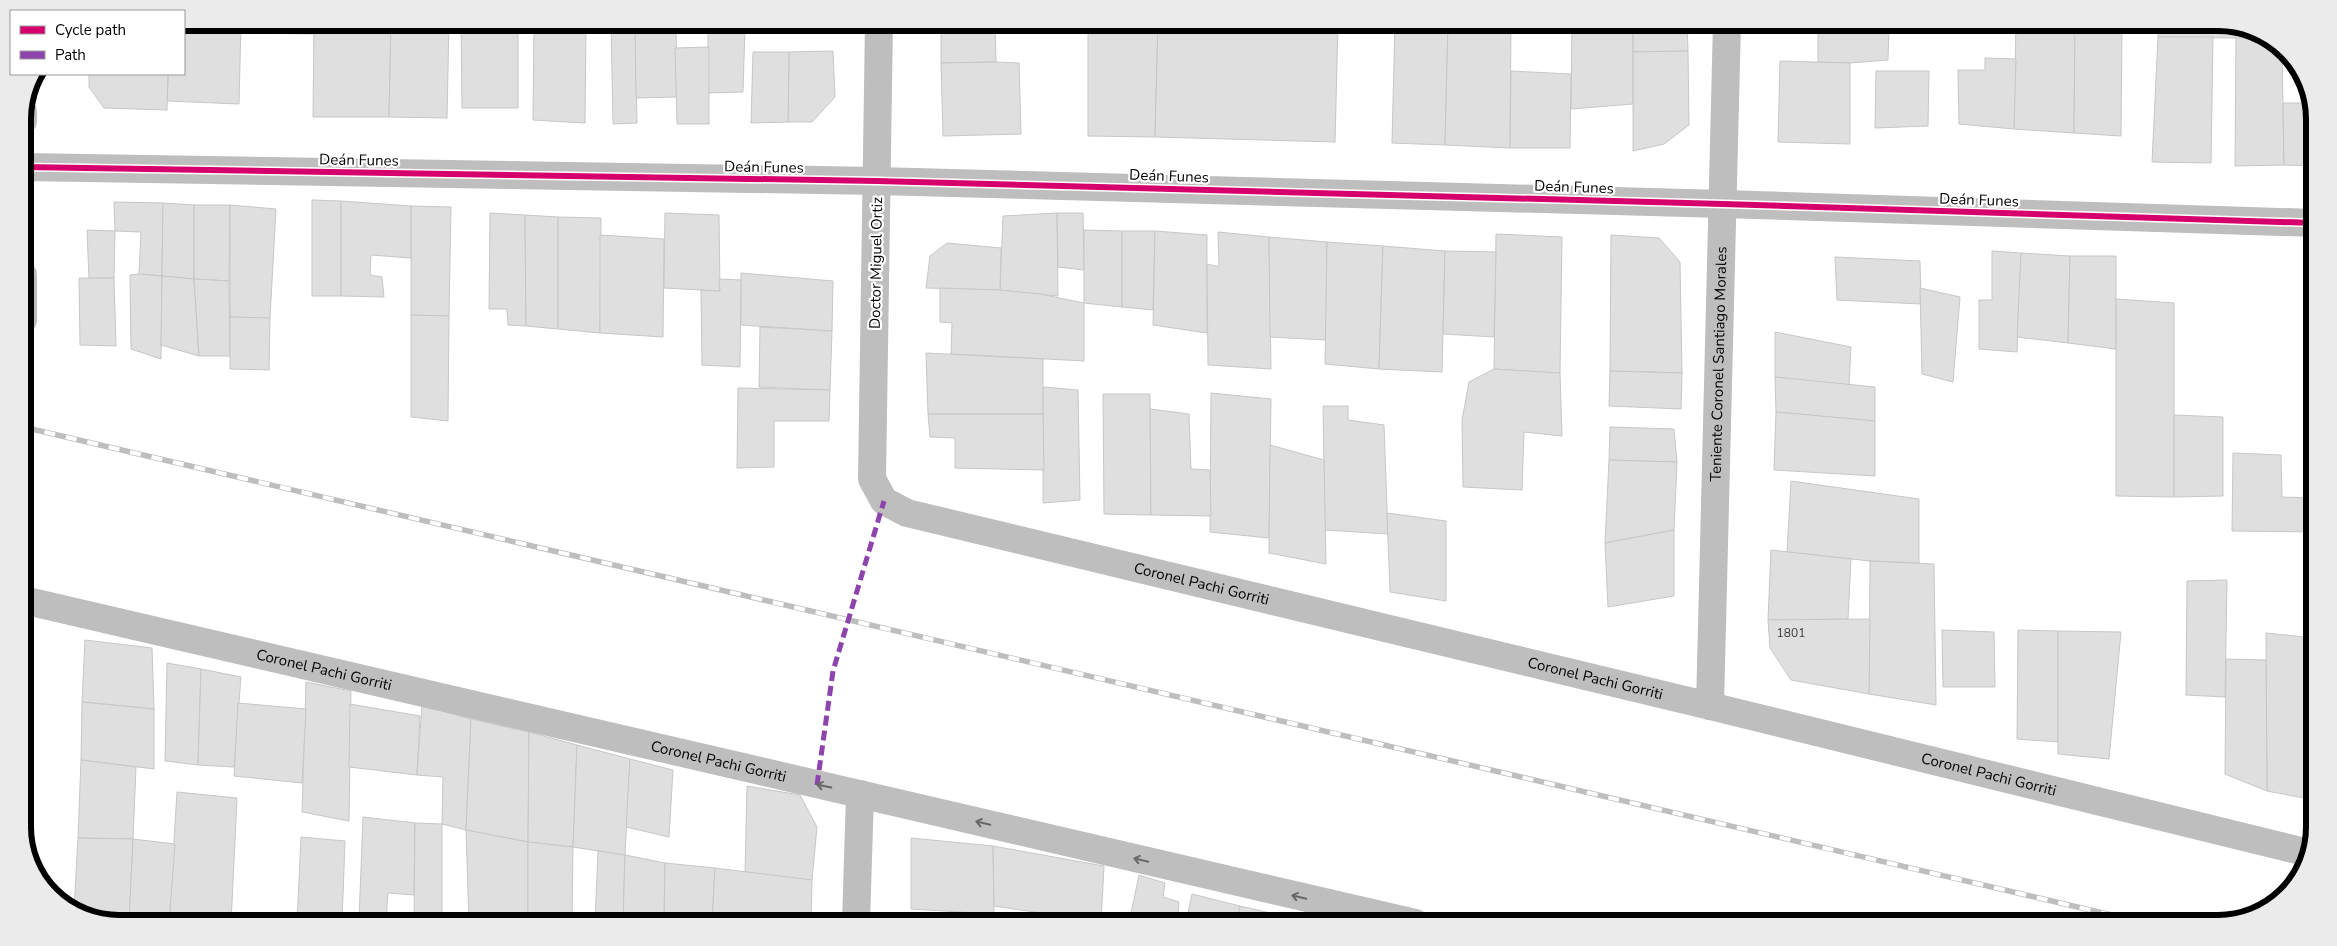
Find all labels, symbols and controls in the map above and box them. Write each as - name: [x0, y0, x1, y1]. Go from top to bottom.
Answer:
- legend: [10, 10, 185, 75]
- text: Cycle path: [55, 20, 126, 40]
- text: Path: [55, 45, 86, 65]
- street label: Deán Funes: [319, 149, 399, 171]
- street label: Deán Funes: [724, 156, 804, 178]
- street label: Deán Funes: [1129, 165, 1209, 187]
- street label: Deán Funes: [1534, 176, 1614, 198]
- street label: Deán Funes: [1939, 189, 2019, 211]
- street label: Doctor Miguel Ortiz: [865, 197, 887, 329]
- street label: Teniente Coronel Santiago Morales: [1706, 246, 1731, 482]
- street label: Coronel Pachi Gorriti: [1132, 558, 1271, 610]
- house number: 1801: [1777, 625, 1805, 641]
- street label: Coronel Pachi Gorriti: [254, 644, 394, 695]
- street label: Coronel Pachi Gorriti: [1526, 653, 1665, 704]
- street label: Coronel Pachi Gorriti: [649, 736, 788, 787]
- street label: Coronel Pachi Gorriti: [1919, 748, 2058, 801]
- one-way arrow: [817, 781, 833, 791]
- one-way arrow: [975, 818, 991, 827]
- one-way arrow: [1133, 855, 1149, 864]
- one-way arrow: [1291, 892, 1307, 901]

